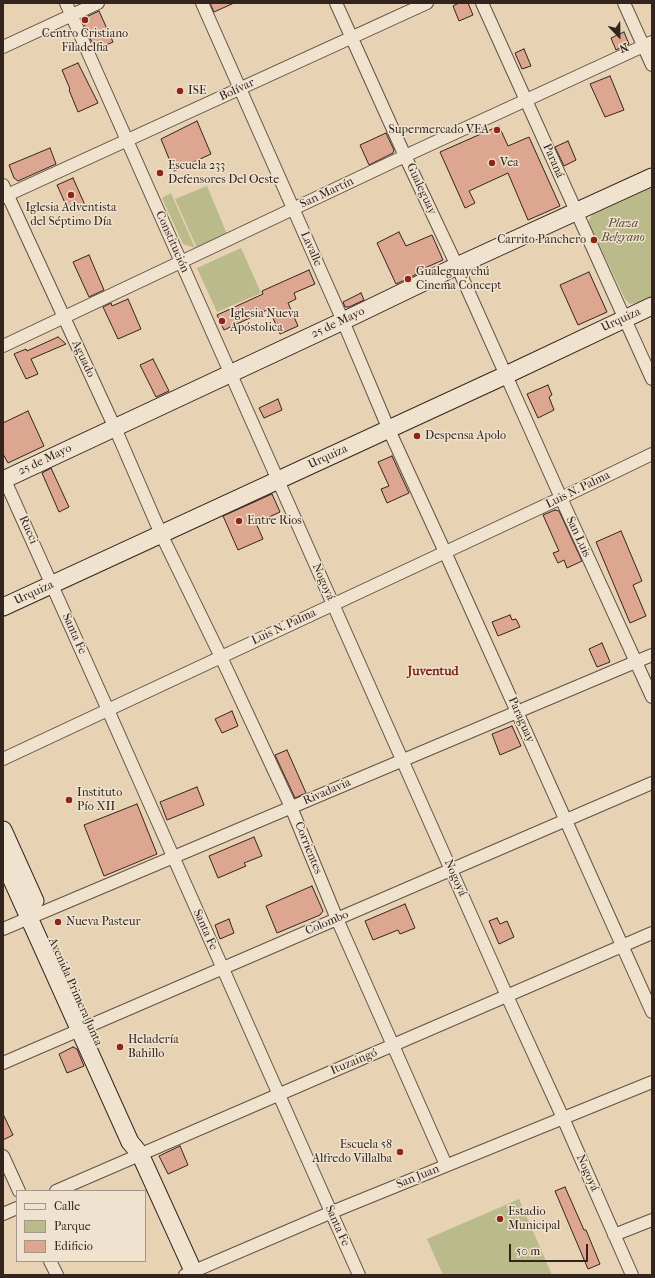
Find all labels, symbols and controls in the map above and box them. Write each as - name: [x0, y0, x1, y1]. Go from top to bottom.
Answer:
- marker: Centro Cristiano Filadelfia: [80, 15, 90, 25]
- north arrow: [599, 16, 639, 56]
- place label: Centro Cristiano Filadelfia: [42, 27, 128, 55]
- text: N: [617, 40, 630, 55]
- street label: Bolívar: [217, 76, 257, 104]
- place label: ISE: [188, 84, 206, 98]
- marker: ISE: [175, 86, 185, 96]
- place label: Supermercado VEA: [389, 123, 489, 137]
- marker: Supermercado VEA: [492, 125, 502, 135]
- street label: Paraná: [539, 142, 567, 180]
- place label: Vea: [500, 156, 519, 170]
- marker: Vea: [487, 158, 497, 168]
- place label: Escuela 233 Defensores Del Oeste: [168, 159, 279, 187]
- street label: Gualeguay: [403, 161, 439, 217]
- marker: Escuela 233 Defensores Del Oeste: [155, 168, 165, 178]
- street label: San Martín: [298, 174, 356, 212]
- marker: Iglesia Adventista del Séptimo Día: [66, 190, 76, 200]
- place label: Iglesia Adventista del Séptimo Día: [25, 201, 117, 229]
- street label: Constitución: [152, 209, 192, 275]
- park label: Plaza Belgrano: [601, 217, 645, 245]
- street label: Lavalle: [297, 229, 325, 269]
- place label: Carrito Panchero: [497, 233, 586, 247]
- marker: Carrito Panchero: [589, 235, 599, 245]
- place label: Gualeguaychú Cinema Concept: [416, 265, 502, 293]
- marker: Gualeguaychú Cinema Concept: [403, 274, 413, 284]
- street label: 25 de Mayo: [309, 304, 367, 342]
- street label: Urquiza: [599, 305, 643, 335]
- place label: Iglesia Nueva Apóstolica: [230, 307, 299, 335]
- marker: Iglesia Nueva Apóstolica: [217, 316, 227, 326]
- street label: Aguado: [68, 338, 98, 380]
- place label: Despensa Apolo: [425, 429, 506, 443]
- marker: Despensa Apolo: [412, 431, 422, 441]
- street label: 25 de Mayo: [16, 441, 74, 479]
- street label: Urquiza: [306, 442, 350, 472]
- street label: Luis N. Palma: [544, 468, 612, 512]
- street label: Rucci: [15, 514, 41, 546]
- place label: Entre Rios: [247, 514, 302, 528]
- street label: San Luis: [562, 514, 594, 560]
- marker: Entre Rios: [234, 516, 244, 526]
- street label: Nogoyá: [309, 561, 337, 603]
- street label: Urquiza: [12, 578, 56, 608]
- street label: Luis N. Palma: [249, 606, 319, 648]
- street label: Santa Fe: [59, 611, 89, 657]
- district label: Juventud: [407, 664, 459, 680]
- street label: Paraguay: [505, 695, 537, 745]
- street label: Rivadavia: [301, 776, 353, 808]
- place label: Instituto Pío XII: [77, 786, 122, 814]
- marker: Instituto Pío XII: [64, 795, 74, 805]
- street label: Corrientes: [291, 820, 325, 876]
- street label: Nogoyá: [441, 857, 469, 899]
- street label: Santa Fe: [190, 907, 220, 953]
- street label: Colombo: [303, 907, 351, 939]
- place label: Nueva Pasteur: [66, 915, 141, 929]
- marker: Nueva Pasteur: [53, 917, 63, 927]
- street label: Avenida Primera Junta: [45, 936, 105, 1048]
- place label: Heladería Bahillo: [128, 1033, 179, 1061]
- marker: Heladería Bahillo: [115, 1042, 125, 1052]
- street label: Ituzaingó: [328, 1046, 380, 1078]
- place label: Escuela 58 Alfredo Villalba: [312, 1138, 392, 1166]
- marker: Escuela 58 Alfredo Villalba: [395, 1147, 405, 1157]
- street label: Nogoyá: [573, 1152, 601, 1194]
- street label: San Juan: [394, 1162, 442, 1192]
- legend: [16, 1190, 146, 1262]
- text: Calle: [54, 1199, 80, 1213]
- street label: Santa Fe: [322, 1203, 352, 1249]
- place label: Estadio Municipal: [508, 1205, 560, 1233]
- marker: Estadio Municipal: [495, 1214, 505, 1224]
- text: Parque: [54, 1219, 91, 1233]
- scale bar: [511, 1236, 590, 1262]
- text: Edificio: [54, 1239, 93, 1253]
- text: 50 m: [516, 1244, 540, 1258]

